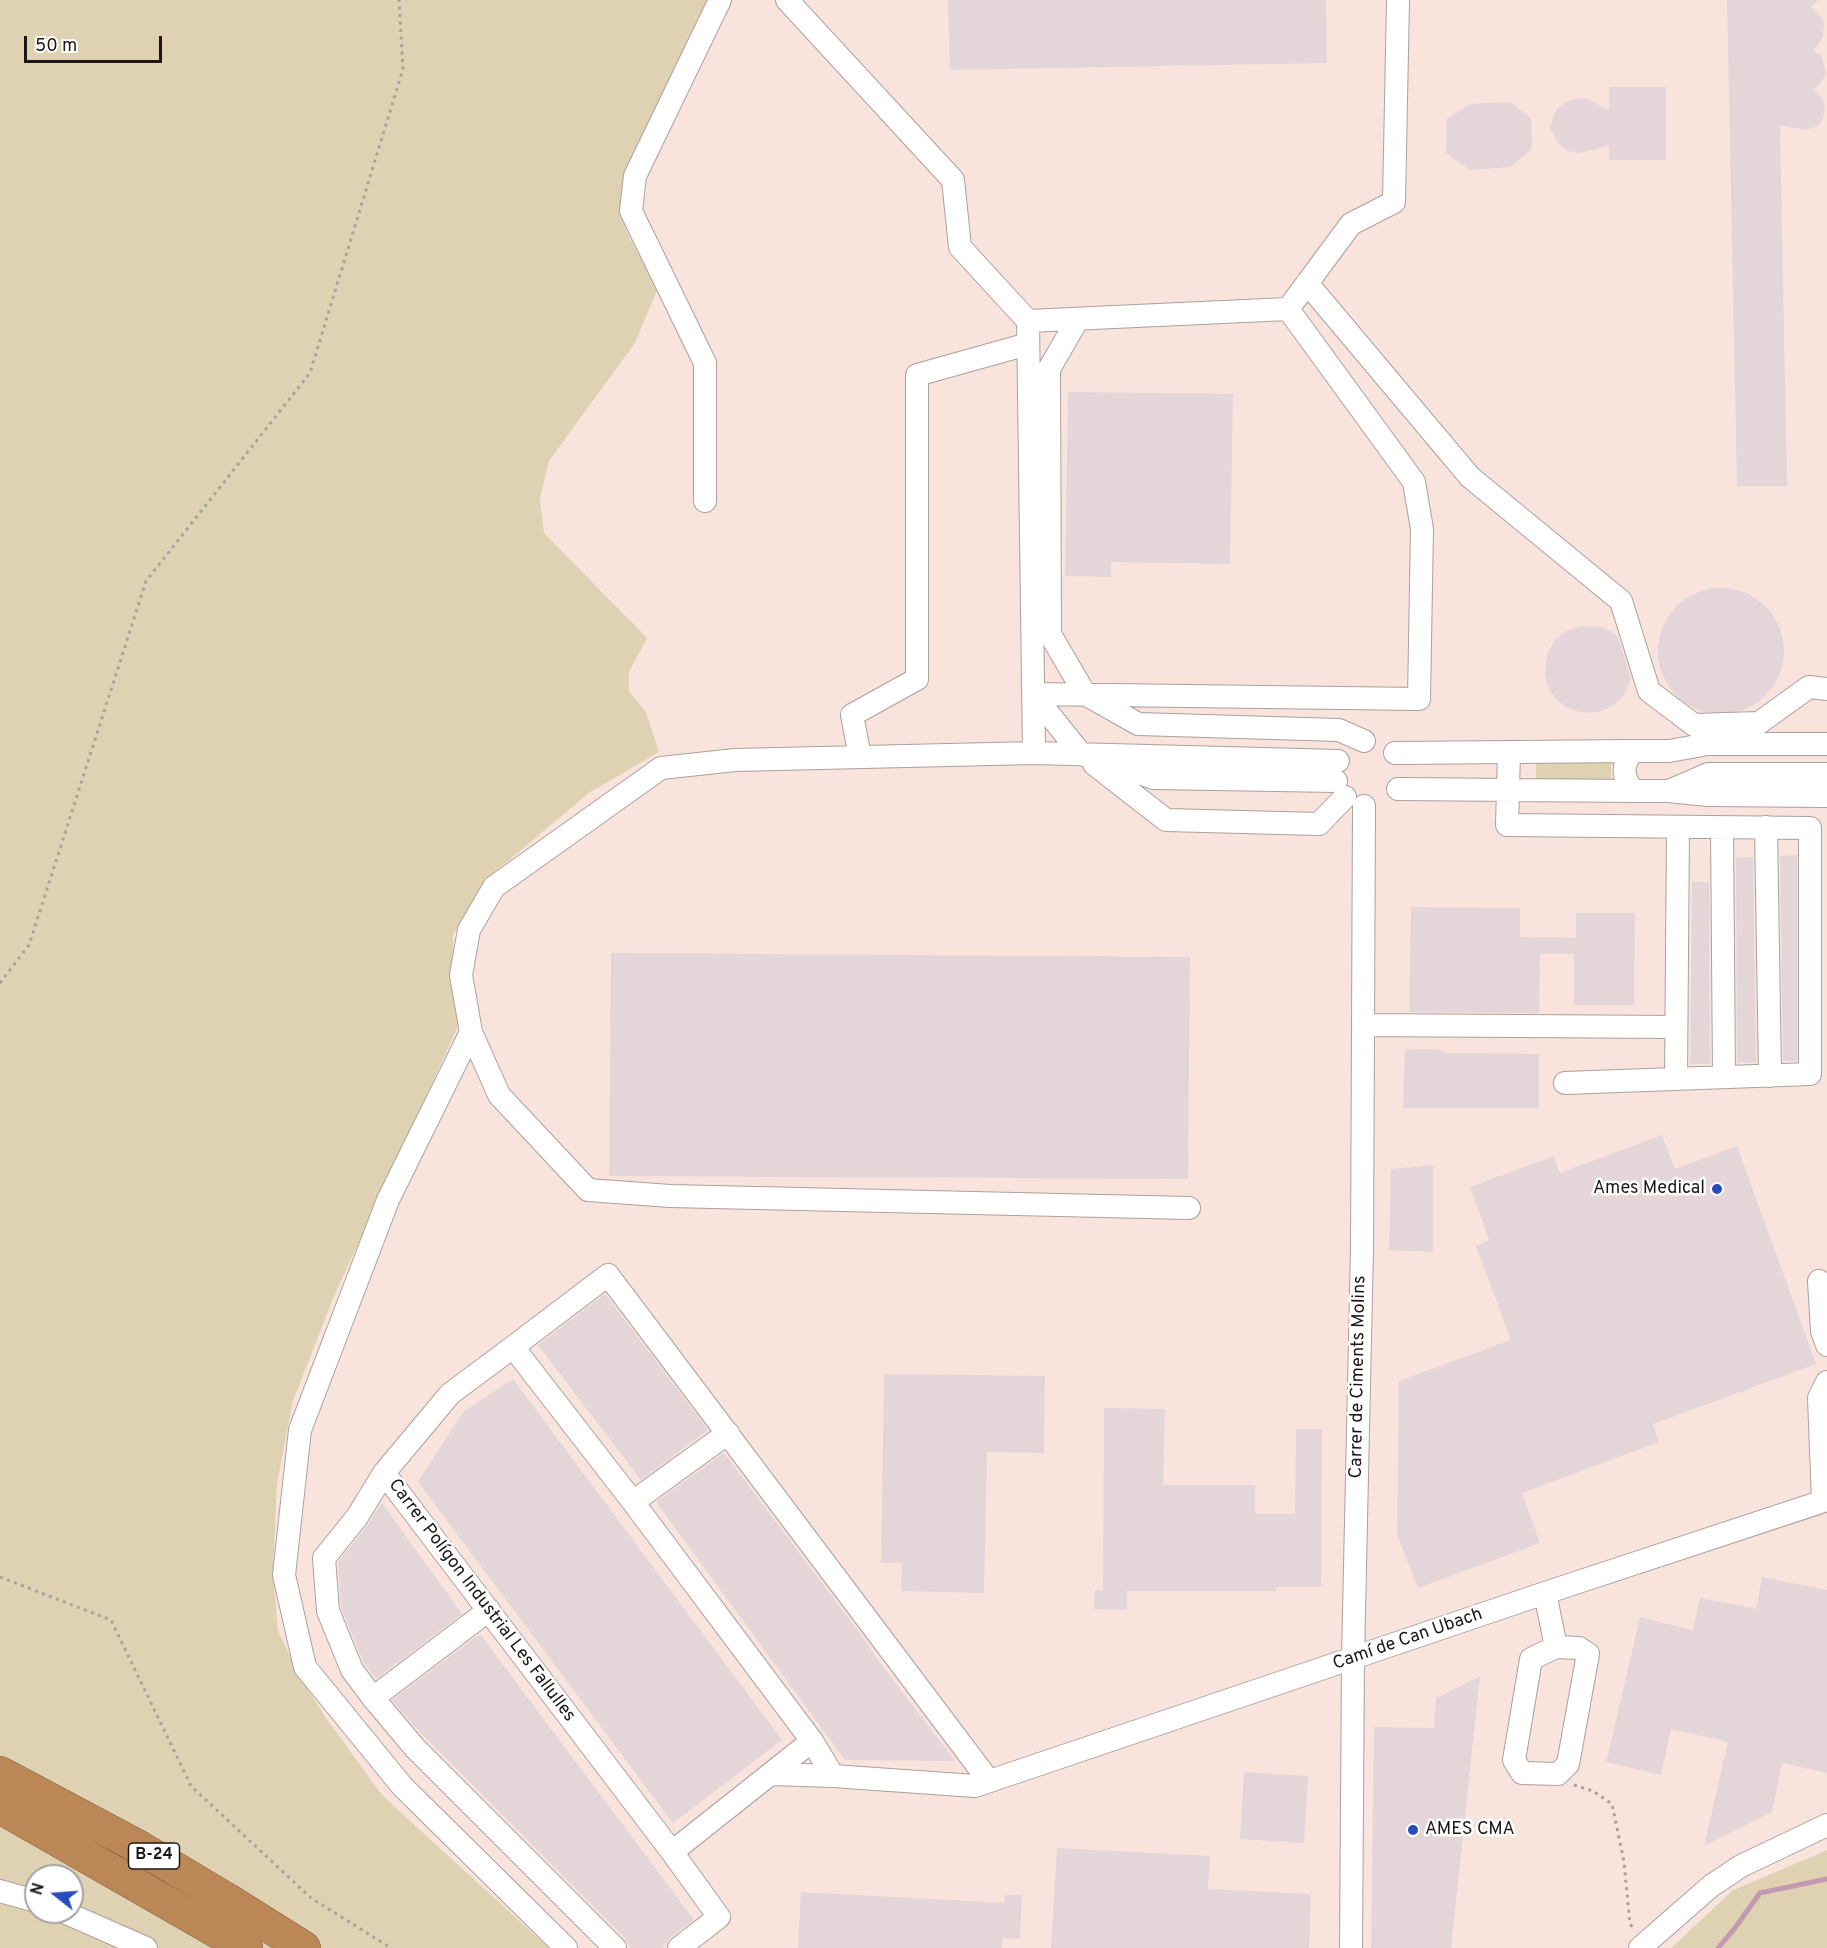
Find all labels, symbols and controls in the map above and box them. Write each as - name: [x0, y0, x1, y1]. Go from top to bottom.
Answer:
- scale bar: [27, 24, 165, 62]
- text: 50 m: [35, 35, 77, 58]
- place label: Ames Medical: [1593, 1178, 1705, 1200]
- marker: Ames Medical: [1710, 1182, 1724, 1196]
- street label: Carrer de Ciments Molins: [1346, 1275, 1372, 1479]
- street label: Carrer Polígon Industrial Les Fallulles: [383, 1475, 579, 1727]
- street label: Camí de Can Ubach: [1330, 1604, 1486, 1676]
- place label: AMES CMA: [1425, 1819, 1515, 1841]
- marker: AMES CMA: [1406, 1823, 1420, 1837]
- road number: B-24: [128, 1843, 180, 1869]
- north arrow: [24, 1864, 84, 1924]
- text: N: [27, 1881, 50, 1898]

